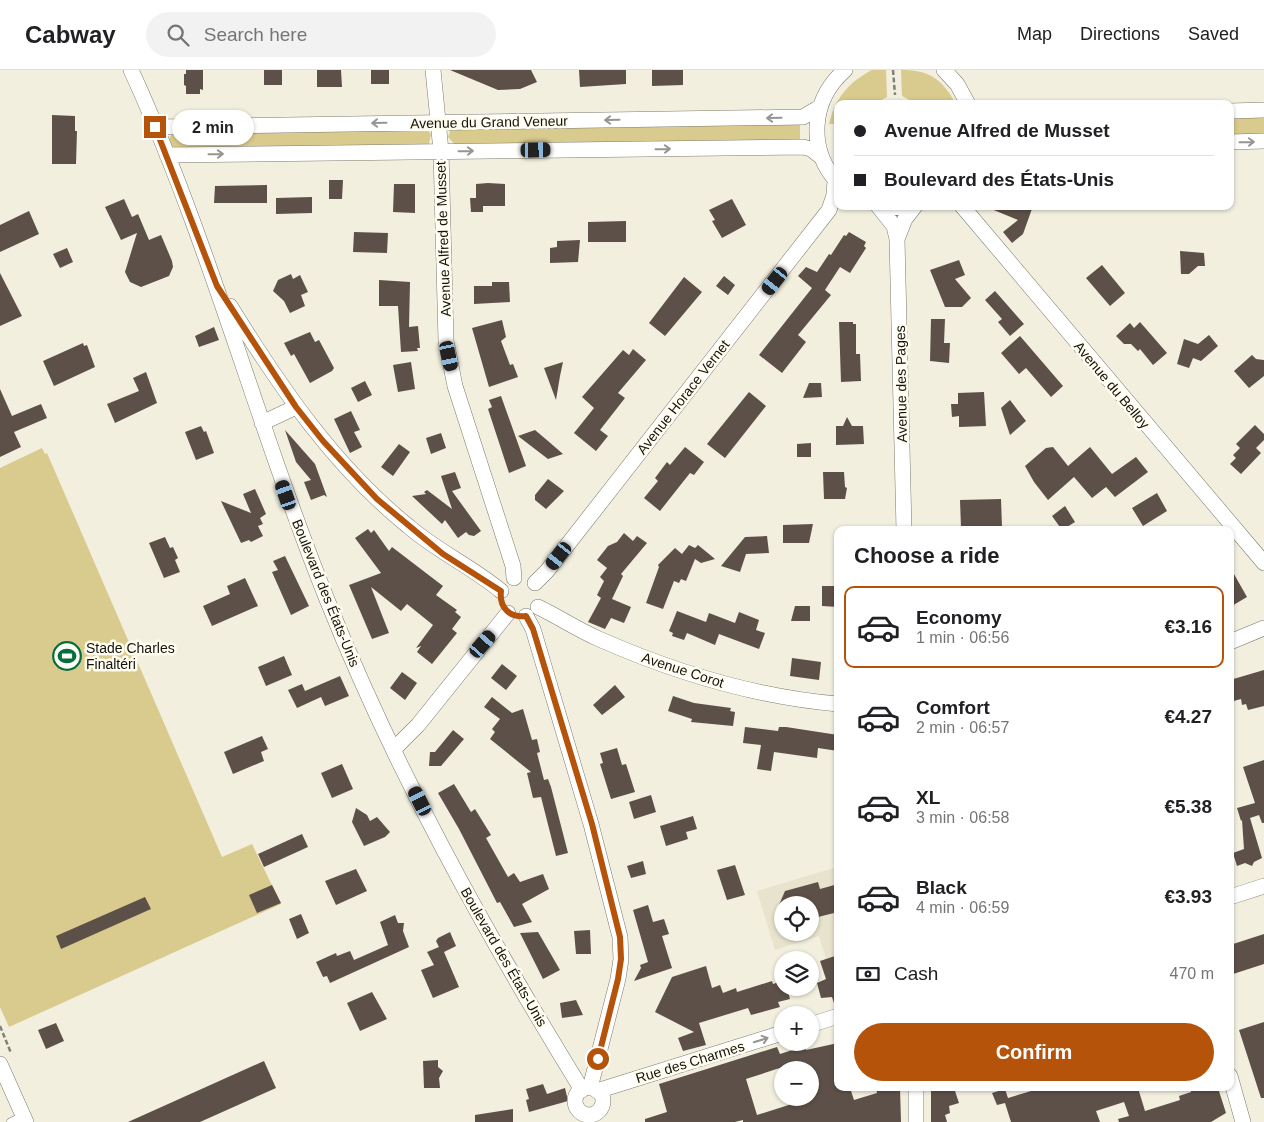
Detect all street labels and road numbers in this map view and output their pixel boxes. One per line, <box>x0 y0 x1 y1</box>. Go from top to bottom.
street label: Avenue du Grand Veneur <box>410 113 568 131</box>
street label: Avenue Alfred de Musset <box>432 161 454 317</box>
street label: Avenue des Pages <box>892 325 910 443</box>
street label: Avenue Horace Vernet <box>633 337 733 457</box>
street label: Avenue du Belloy <box>1071 338 1153 432</box>
street label: Boulevard des États-Unis <box>289 517 363 669</box>
street label: Avenue Corot <box>640 649 726 691</box>
street label: Boulevard des États-Unis <box>458 885 550 1029</box>
street label: Rue des Charmes <box>634 1038 746 1086</box>

